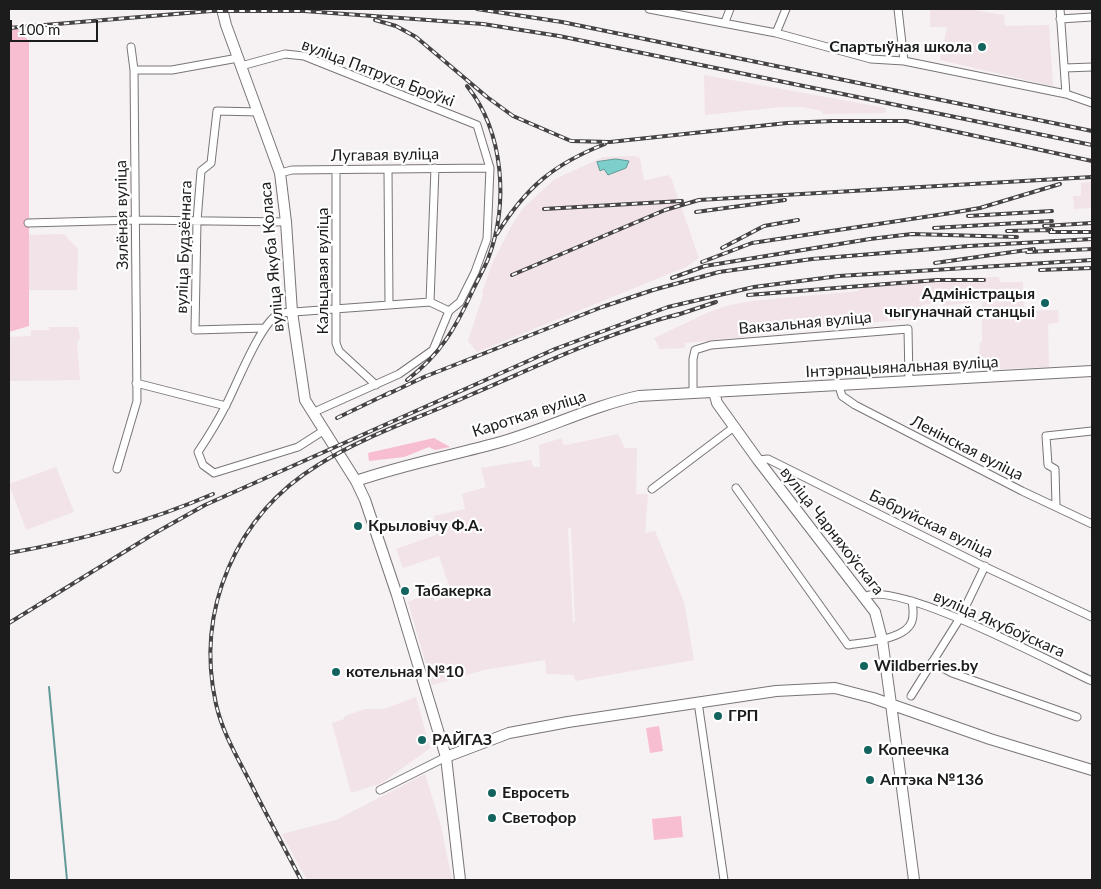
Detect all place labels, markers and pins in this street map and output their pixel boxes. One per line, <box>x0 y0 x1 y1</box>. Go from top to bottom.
place label: Спартыўная школа <box>829 37 972 57</box>
marker: Спартыўная школа <box>976 41 988 53</box>
place label: Адміністрацыя чыгуначнай станцыі <box>884 284 1035 322</box>
marker: Адміністрацыя чыгуначнай станцыі <box>1039 297 1051 309</box>
place label: Крыловічу Ф.А. <box>368 516 483 536</box>
marker: Крыловічу Ф.А. <box>352 520 364 532</box>
place label: Табакерка <box>415 581 491 601</box>
marker: Табакерка <box>399 585 411 597</box>
place label: Wildberries.by <box>874 656 978 676</box>
marker: Wildberries.by <box>858 660 870 672</box>
place label: котельная №10 <box>346 662 464 682</box>
marker: котельная №10 <box>330 666 342 678</box>
place label: ГРП <box>728 706 758 726</box>
marker: ГРП <box>712 710 724 722</box>
place label: РАЙГАЗ <box>432 730 492 750</box>
marker: РАЙГАЗ <box>416 734 428 746</box>
place label: Копеечка <box>878 740 949 760</box>
marker: Копеечка <box>862 744 874 756</box>
place label: Аптэка №136 <box>880 770 984 790</box>
marker: Аптэка №136 <box>864 774 876 786</box>
place label: Евросеть <box>502 783 569 803</box>
marker: Евросеть <box>486 787 498 799</box>
place label: Светофор <box>502 808 576 828</box>
marker: Светофор <box>486 812 498 824</box>

